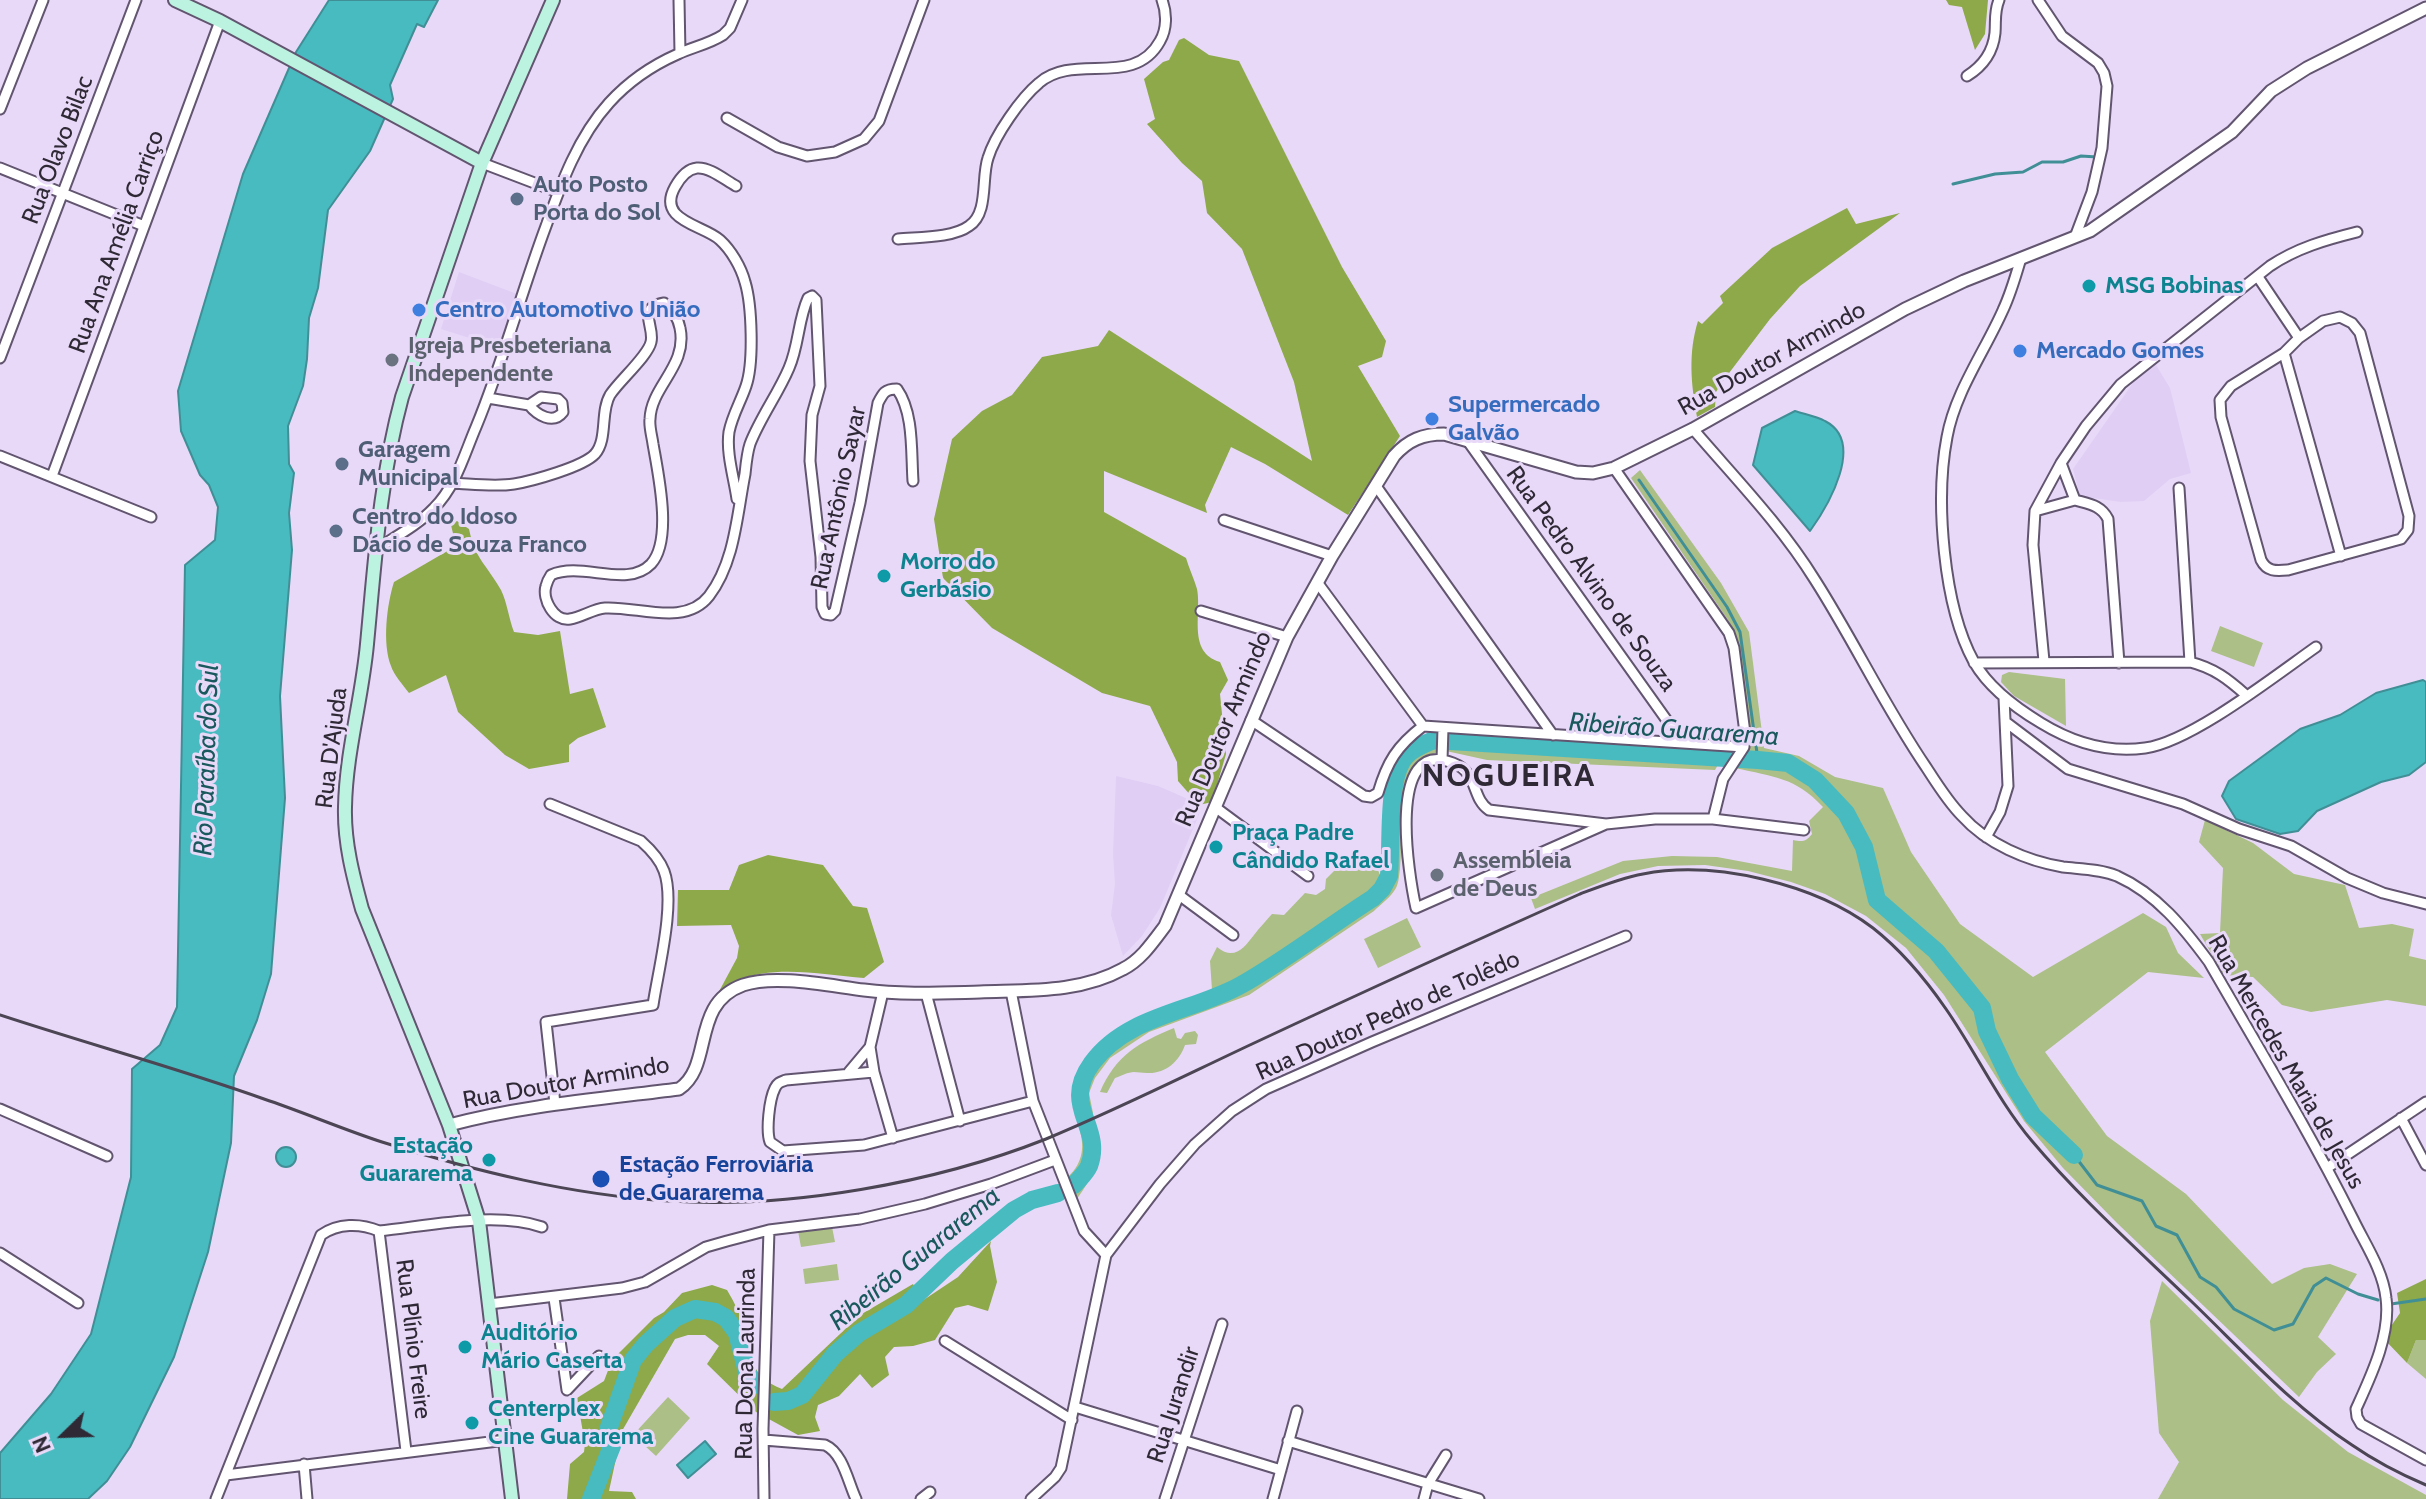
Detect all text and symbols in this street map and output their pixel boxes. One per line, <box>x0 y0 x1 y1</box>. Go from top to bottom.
street label: Rua Olavo Bilac <box>17 72 99 228</box>
street label: Rua Ana Amélia Carriço <box>63 127 171 357</box>
place label: Auto Posto Porta do Sol <box>533 171 661 227</box>
marker: Auto Posto Porta do Sol <box>508 190 526 208</box>
place label: MSG Bobinas <box>2105 272 2244 300</box>
marker: MSG Bobinas <box>2080 277 2098 295</box>
place label: Centro Automotivo União <box>435 296 700 324</box>
street label: Rua Doutor Armindo <box>1673 296 1871 422</box>
marker: Centro Automotivo União <box>410 301 428 319</box>
place label: Igreja Presbeteriana Independente <box>408 332 611 388</box>
place label: Mercado Gomes <box>2036 337 2204 365</box>
marker: Mercado Gomes <box>2011 342 2029 360</box>
marker: Igreja Presbeteriana Independente <box>383 351 401 369</box>
place label: Supermercado Galvão <box>1448 391 1600 447</box>
street label: Rua Antônio Sayar <box>806 404 872 592</box>
marker: Supermercado Galvão <box>1423 410 1441 428</box>
place label: Garagem Municipal <box>358 436 459 492</box>
marker: Garagem Municipal <box>333 455 351 473</box>
street label: Rua Pedro Alvino de Souza <box>1500 461 1682 697</box>
place label: Centro do Idoso Dácio de Souza Franco <box>352 503 587 559</box>
marker: Centro do Idoso Dácio de Souza Franco <box>327 522 345 540</box>
place label: Morro do Gerbásio <box>900 548 995 604</box>
marker: Morro do Gerbásio <box>875 567 893 585</box>
street label: Rua Doutor Armindo <box>1170 627 1278 831</box>
water label: Rio Paraíba do Sul <box>188 664 226 856</box>
street label: Rua D'Ajuda <box>310 686 354 810</box>
water label: Ribeirão Guararema <box>1568 707 1780 753</box>
district label: NOGUEIRA <box>1422 758 1596 796</box>
place label: Praça Padre Cândido Rafael <box>1232 819 1389 875</box>
marker: Praça Padre Cândido Rafael <box>1207 838 1225 856</box>
place label: Assembleia de Deus <box>1453 847 1571 903</box>
marker: Assembleia de Deus <box>1428 866 1446 884</box>
street label: Rua Mercedes Maria de Jesus <box>2201 930 2371 1194</box>
street label: Rua Doutor Pedro de Tolêdo <box>1252 945 1524 1087</box>
street label: Rua Doutor Armindo <box>460 1051 672 1115</box>
place label: Estação Guararema <box>359 1132 473 1188</box>
marker: Estação Guararema <box>480 1151 498 1169</box>
place label: Estação Ferroviária de Guararema <box>619 1151 813 1207</box>
marker: Estação Ferroviária de Guararema <box>590 1168 612 1190</box>
water label: Ribeirão Guararema <box>823 1181 1007 1337</box>
street label: Rua Plínio Freire <box>389 1257 437 1421</box>
street label: Rua Dona Laurinda <box>730 1268 762 1460</box>
place label: Auditório Mário Caserta <box>481 1319 623 1375</box>
marker: Auditório Mário Caserta <box>456 1338 474 1356</box>
street label: Rua Jurandir <box>1142 1343 1206 1467</box>
north arrow <box>24 1395 104 1475</box>
place label: Centerplex Cine Guararema <box>488 1395 653 1451</box>
marker: Centerplex Cine Guararema <box>463 1414 481 1432</box>
text: N <box>26 1432 57 1457</box>

